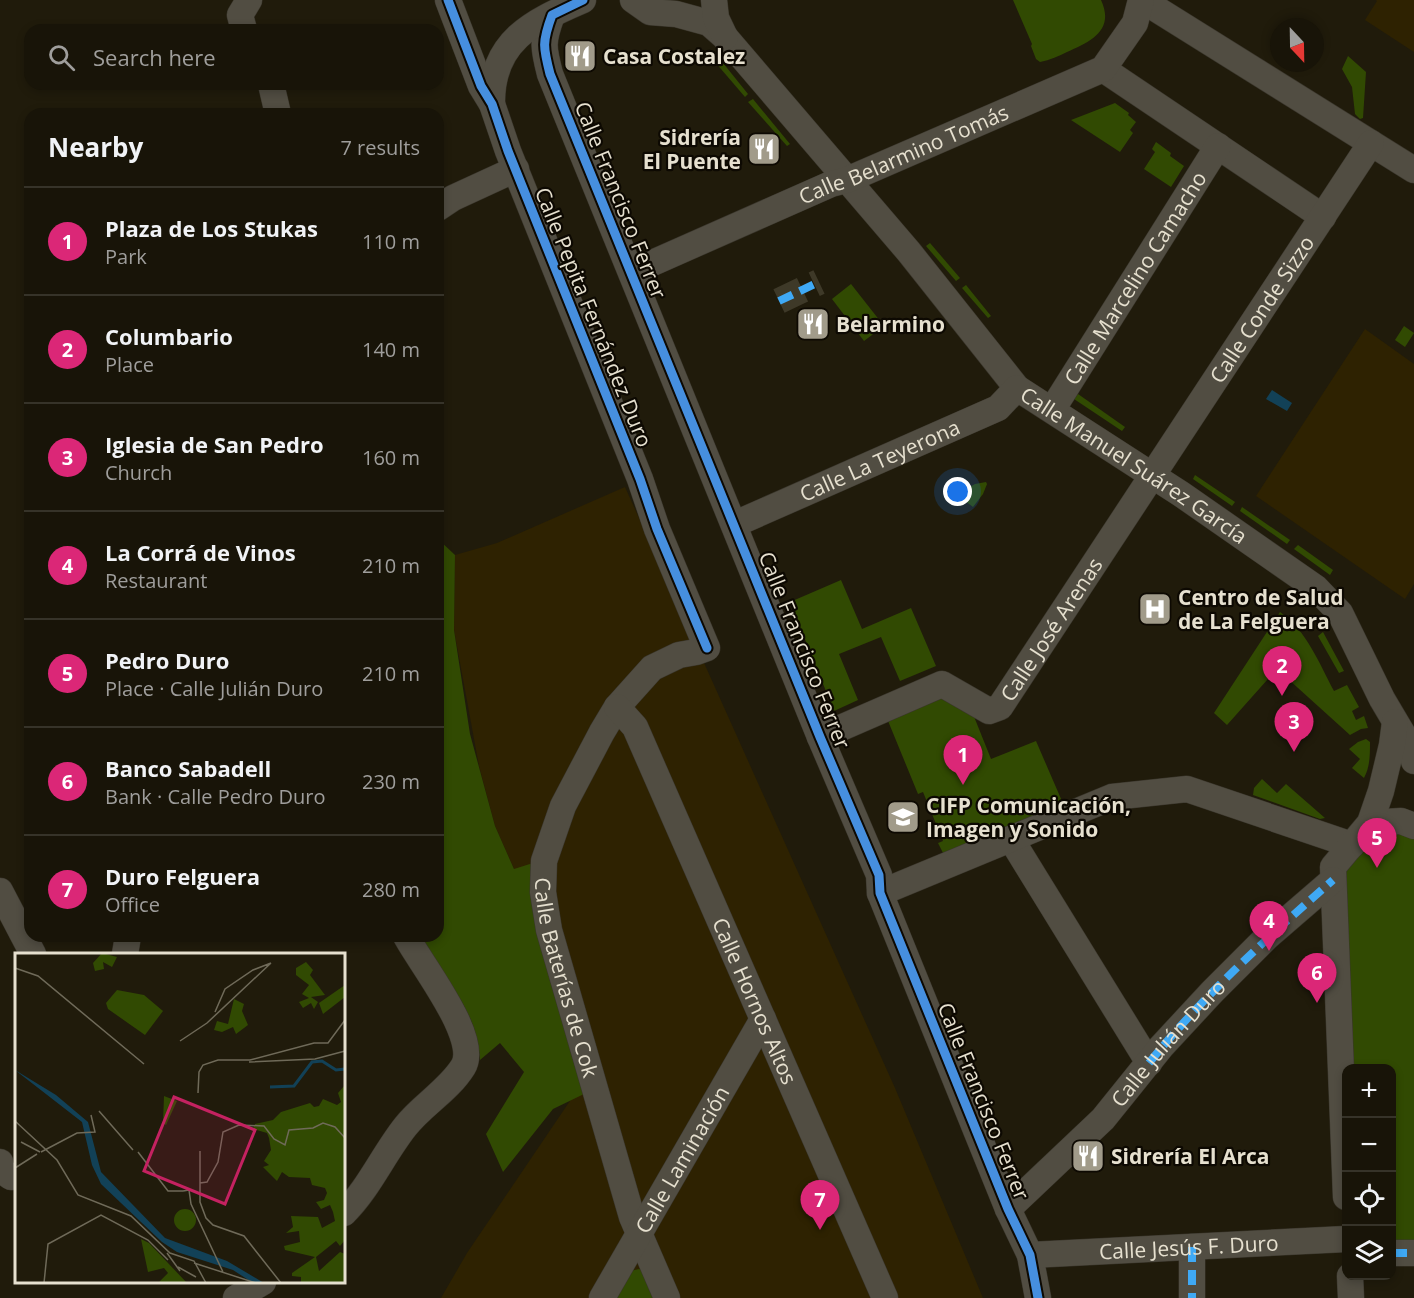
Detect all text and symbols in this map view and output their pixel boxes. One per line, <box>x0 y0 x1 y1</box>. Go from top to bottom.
north arrow <box>1270 18 1324 72</box>
search box <box>24 24 444 90</box>
restaurant icon: Casa Costalez <box>562 38 598 74</box>
icon: search <box>45 41 78 74</box>
text: Search here <box>93 42 216 72</box>
place label: Casa Costalez <box>603 42 745 70</box>
street label: Calle Francisco Ferrer <box>569 97 674 303</box>
street label: Calle Belarmino Tomás <box>794 98 1013 211</box>
place label: Sidrería El Puente <box>643 123 741 175</box>
text: Nearby <box>48 129 143 165</box>
restaurant icon: Sidrería El Puente <box>746 131 782 167</box>
text: 7 results <box>340 134 420 161</box>
street label: Calle Marcelino Camacho <box>1057 166 1213 390</box>
street label: Calle Pepita Fernández Duro <box>529 183 659 451</box>
text: Plaza de Los Stukas <box>105 213 318 243</box>
text: 1 <box>62 228 73 255</box>
text: 110 m <box>362 228 420 255</box>
street label: Calle Conde Sizzo <box>1203 230 1320 388</box>
text: Park <box>105 243 147 270</box>
restaurant icon: Belarmino <box>795 306 831 342</box>
place label: Belarmino <box>836 310 945 338</box>
text: Columbario <box>105 321 233 351</box>
text: 2 <box>62 336 73 363</box>
text: 140 m <box>362 336 420 363</box>
text: Place <box>105 351 154 378</box>
street label: Calle Manuel Suárez García <box>1015 380 1253 550</box>
street label: Calle La Teyerona <box>795 413 964 508</box>
text: Iglesia de San Pedro <box>105 429 324 459</box>
text: 3 <box>62 444 73 471</box>
text: 160 m <box>362 444 420 471</box>
text: Church <box>105 459 172 486</box>
your location <box>943 477 972 506</box>
text: La Corrá de Vinos <box>105 537 296 567</box>
street label: Calle Francisco Ferrer <box>753 547 858 753</box>
text: 4 <box>62 552 73 579</box>
text: 210 m <box>362 552 420 579</box>
street label: Calle José Arenas <box>994 552 1109 707</box>
text: Restaurant <box>105 567 207 594</box>
place label: Centro de Salud de La Felguera <box>1178 583 1344 635</box>
hospital icon: Centro de Salud de La Felguera <box>1137 591 1173 627</box>
text: Pedro Duro <box>105 645 229 675</box>
pin: 2 <box>1262 646 1302 696</box>
text: 5 <box>62 660 73 687</box>
text: 210 m <box>362 660 420 687</box>
text: Place · Calle Julián Duro <box>105 675 323 702</box>
pin: 3 <box>1274 702 1314 752</box>
pin: 1 <box>944 736 982 785</box>
text: Banco Sabadell <box>105 753 271 783</box>
text: 6 <box>62 768 73 795</box>
text: 230 m <box>362 768 420 795</box>
text: Bank · Calle Pedro Duro <box>105 783 326 810</box>
place label: CIFP Comunicación, Imagen y Sonido <box>926 791 1131 843</box>
school or university icon: CIFP Comunicación, Imagen y Sonido <box>885 799 921 835</box>
pin: 5 <box>1358 818 1396 868</box>
text: Duro Felguera <box>105 861 260 891</box>
text: 7 <box>62 876 73 903</box>
text: 280 m <box>362 876 420 903</box>
street label: Calle Baterías de Cok <box>529 877 605 1080</box>
text: Office <box>105 891 160 918</box>
pin: 4 <box>1250 902 1288 951</box>
street label: Calle Hornos Altos <box>706 913 804 1089</box>
inset map <box>15 953 345 1283</box>
pin: 6 <box>1298 954 1336 1003</box>
street label: Calle Julián Duro <box>1104 973 1231 1113</box>
street label: Calle Francisco Ferrer <box>932 998 1037 1204</box>
map controls <box>1342 1064 1396 1280</box>
button: + <box>1342 1064 1396 1118</box>
street label: Calle Laminación <box>628 1081 735 1238</box>
button: − <box>1342 1118 1396 1172</box>
restaurant icon: Sidrería El Arca <box>1070 1138 1106 1174</box>
place label: Sidrería El Arca <box>1111 1142 1269 1170</box>
button: locate <box>1342 1172 1396 1226</box>
pin: 7 <box>800 1180 840 1230</box>
button: layers <box>1342 1226 1396 1280</box>
street label: Calle Jesús F. Duro <box>1098 1228 1279 1265</box>

